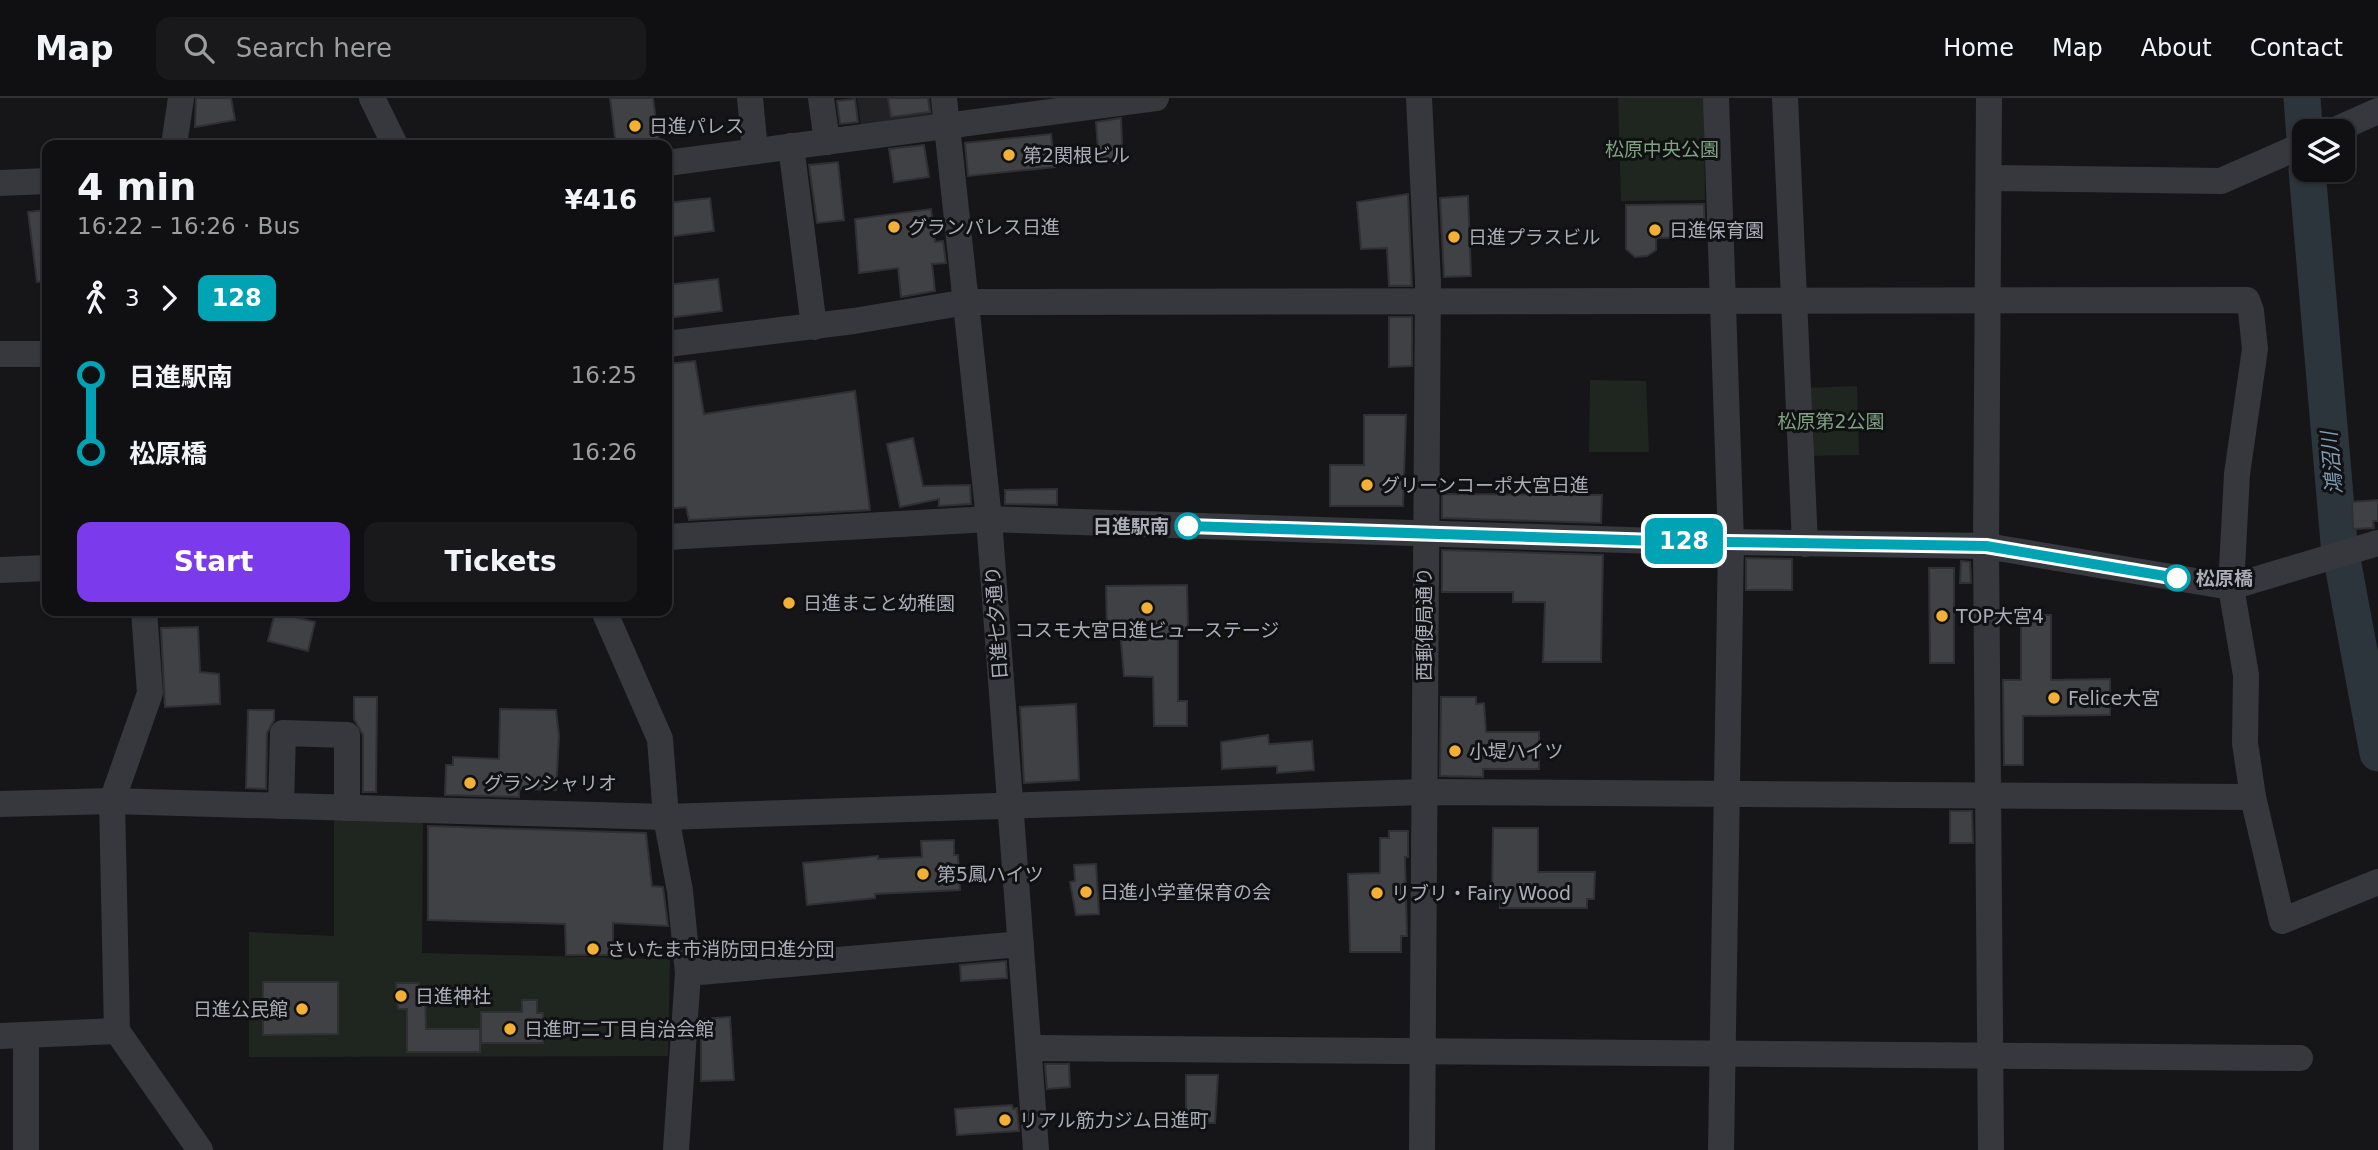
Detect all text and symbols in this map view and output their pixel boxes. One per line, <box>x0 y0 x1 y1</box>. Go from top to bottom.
search box <box>156 17 646 80</box>
text: Map <box>35 29 114 68</box>
icon: search <box>180 29 218 67</box>
text: Search here <box>236 33 392 63</box>
text: Home <box>1943 34 2014 62</box>
text: Map <box>2052 34 2103 62</box>
text: About <box>2141 34 2212 62</box>
text: Contact <box>2250 34 2343 62</box>
place label: 日進パレス <box>649 115 744 137</box>
marker: 日進パレス <box>627 118 643 134</box>
map controls <box>2292 119 2355 182</box>
button: layers <box>2292 119 2355 182</box>
park label: 松原中央公園 <box>1605 138 1719 160</box>
place label: 第2関根ビル <box>1023 144 1130 166</box>
marker: 第2関根ビル <box>1001 147 1017 163</box>
text: 4 min <box>77 165 196 209</box>
text: ¥416 <box>565 185 637 215</box>
text: 16:22 – 16:26 · Bus <box>77 213 300 239</box>
place label: グランパレス日進 <box>908 216 1060 238</box>
marker: グランパレス日進 <box>886 219 902 235</box>
place label: 日進保育園 <box>1669 219 1764 241</box>
marker: 日進保育園 <box>1647 222 1663 238</box>
place label: 日進プラスビル <box>1468 226 1601 248</box>
marker: 日進プラスビル <box>1446 229 1462 245</box>
icon: walk <box>77 279 115 317</box>
icon: forward <box>150 279 188 317</box>
text: 128 <box>212 284 262 312</box>
text: 3 <box>125 285 140 311</box>
text: 日進駅南 <box>129 362 233 392</box>
text: 16:25 <box>571 362 637 388</box>
park label: 松原第2公園 <box>1777 410 1885 432</box>
water label: 鴻沼川 <box>2317 429 2347 495</box>
text: 松原橋 <box>129 439 207 469</box>
text: 16:26 <box>571 439 637 465</box>
place label: グリーンコーポ大宮日進 <box>1381 474 1589 496</box>
marker: グリーンコーポ大宮日進 <box>1359 477 1375 493</box>
marker: 日進駅南 <box>1175 513 1201 539</box>
place label: 日進駅南 <box>1093 515 1169 537</box>
line badge: 128 <box>1644 518 1724 564</box>
button: Start <box>77 522 350 602</box>
button: Tickets <box>364 522 637 602</box>
text: 128 <box>1659 527 1709 555</box>
street label: 日進七夕通り <box>981 565 1011 681</box>
marker: 松原橋 <box>2164 565 2190 591</box>
street label: 西郵便局通り <box>1413 567 1435 681</box>
place label: 松原橋 <box>2196 567 2253 589</box>
place label: 日進まこと幼稚園 <box>803 592 955 614</box>
marker: 日進まこと幼稚園 <box>781 595 797 611</box>
marker: コスモ大宮日進ビューステージ <box>1139 600 1155 616</box>
place label: TOP大宮4 <box>1955 605 2044 627</box>
marker: TOP大宮4 <box>1934 608 1950 624</box>
place label: コスモ大宮日進ビューステージ <box>1015 619 1279 641</box>
place label: Felice大宮 <box>2068 687 2160 709</box>
marker: Felice大宮 <box>2046 690 2062 706</box>
place label: 小堤ハイツ <box>1469 740 1564 762</box>
marker: 小堤ハイツ <box>1447 743 1463 759</box>
place label: グランシャリオ <box>484 772 617 794</box>
marker: グランシャリオ <box>462 775 478 791</box>
place label: 第5鳳ハイツ <box>937 863 1044 885</box>
marker: 第5鳳ハイツ <box>915 866 931 882</box>
place label: 日進小学童保育の会 <box>1100 881 1271 903</box>
place label: リブリ・Fairy Wood <box>1391 882 1571 904</box>
marker: 日進小学童保育の会 <box>1078 884 1094 900</box>
marker: リブリ・Fairy Wood <box>1369 885 1385 901</box>
place label: さいたま市消防団日進分団 <box>607 938 834 960</box>
marker: さいたま市消防団日進分団 <box>585 941 601 957</box>
place label: 日進神社 <box>415 985 491 1007</box>
marker: 日進神社 <box>393 988 409 1004</box>
place label: 日進公民館 <box>193 998 288 1020</box>
marker: 日進公民館 <box>294 1001 310 1017</box>
place label: 日進町二丁目自治会館 <box>524 1018 714 1040</box>
marker: 日進町二丁目自治会館 <box>502 1021 518 1037</box>
place label: リアル筋力ジム日進町 <box>1019 1109 1209 1131</box>
marker: リアル筋力ジム日進町 <box>997 1112 1013 1128</box>

